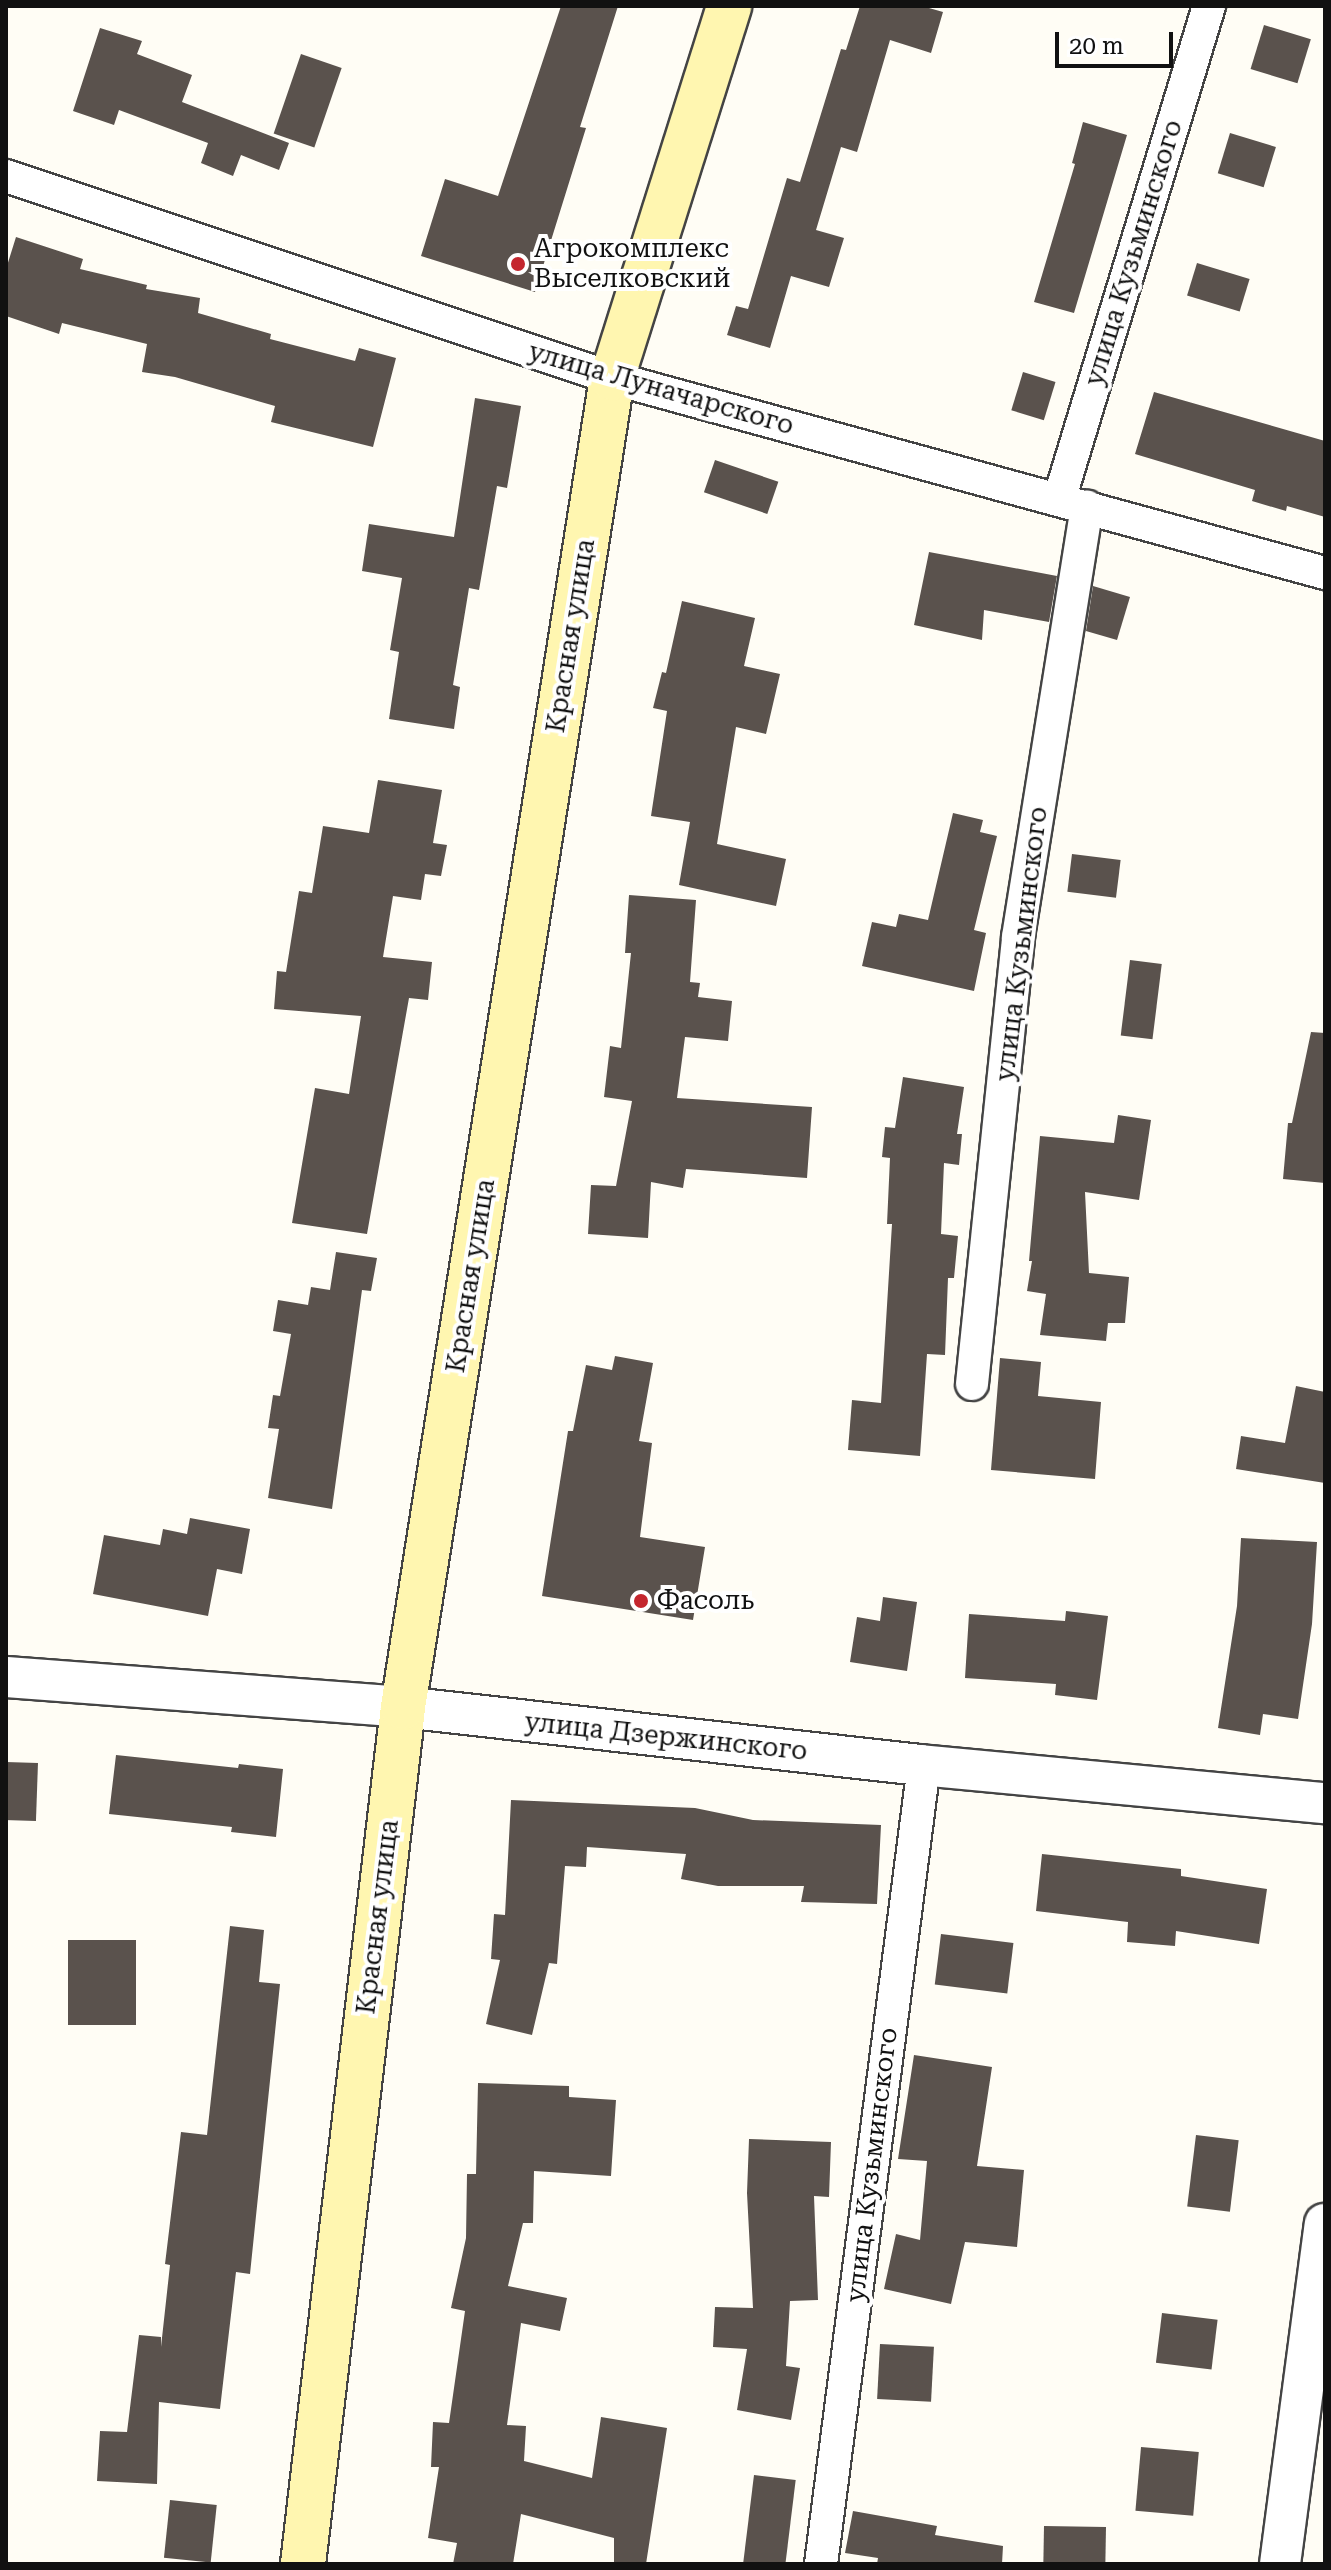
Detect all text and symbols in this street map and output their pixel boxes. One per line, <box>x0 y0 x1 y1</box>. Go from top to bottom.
scale bar <box>1059 16 1177 66</box>
text: 20 m <box>1069 32 1124 60</box>
street label: улица Кузьминского <box>1079 116 1189 390</box>
place label: Агрокомплекс Выселковский <box>534 233 730 294</box>
marker: Агрокомплекс Выселковский <box>509 255 527 273</box>
street label: улица Луначарского <box>525 336 797 442</box>
street label: Красная улица <box>540 537 602 735</box>
street label: улица Кузьминского <box>990 805 1054 1083</box>
street label: Красная улица <box>440 1177 502 1375</box>
place label: Фасоль <box>657 1585 754 1617</box>
marker: Фасоль <box>632 1592 650 1610</box>
street label: улица Дзержинского <box>523 1707 809 1767</box>
street label: Красная улица <box>351 1818 405 2016</box>
street label: улица Кузьминского <box>840 2026 904 2304</box>

